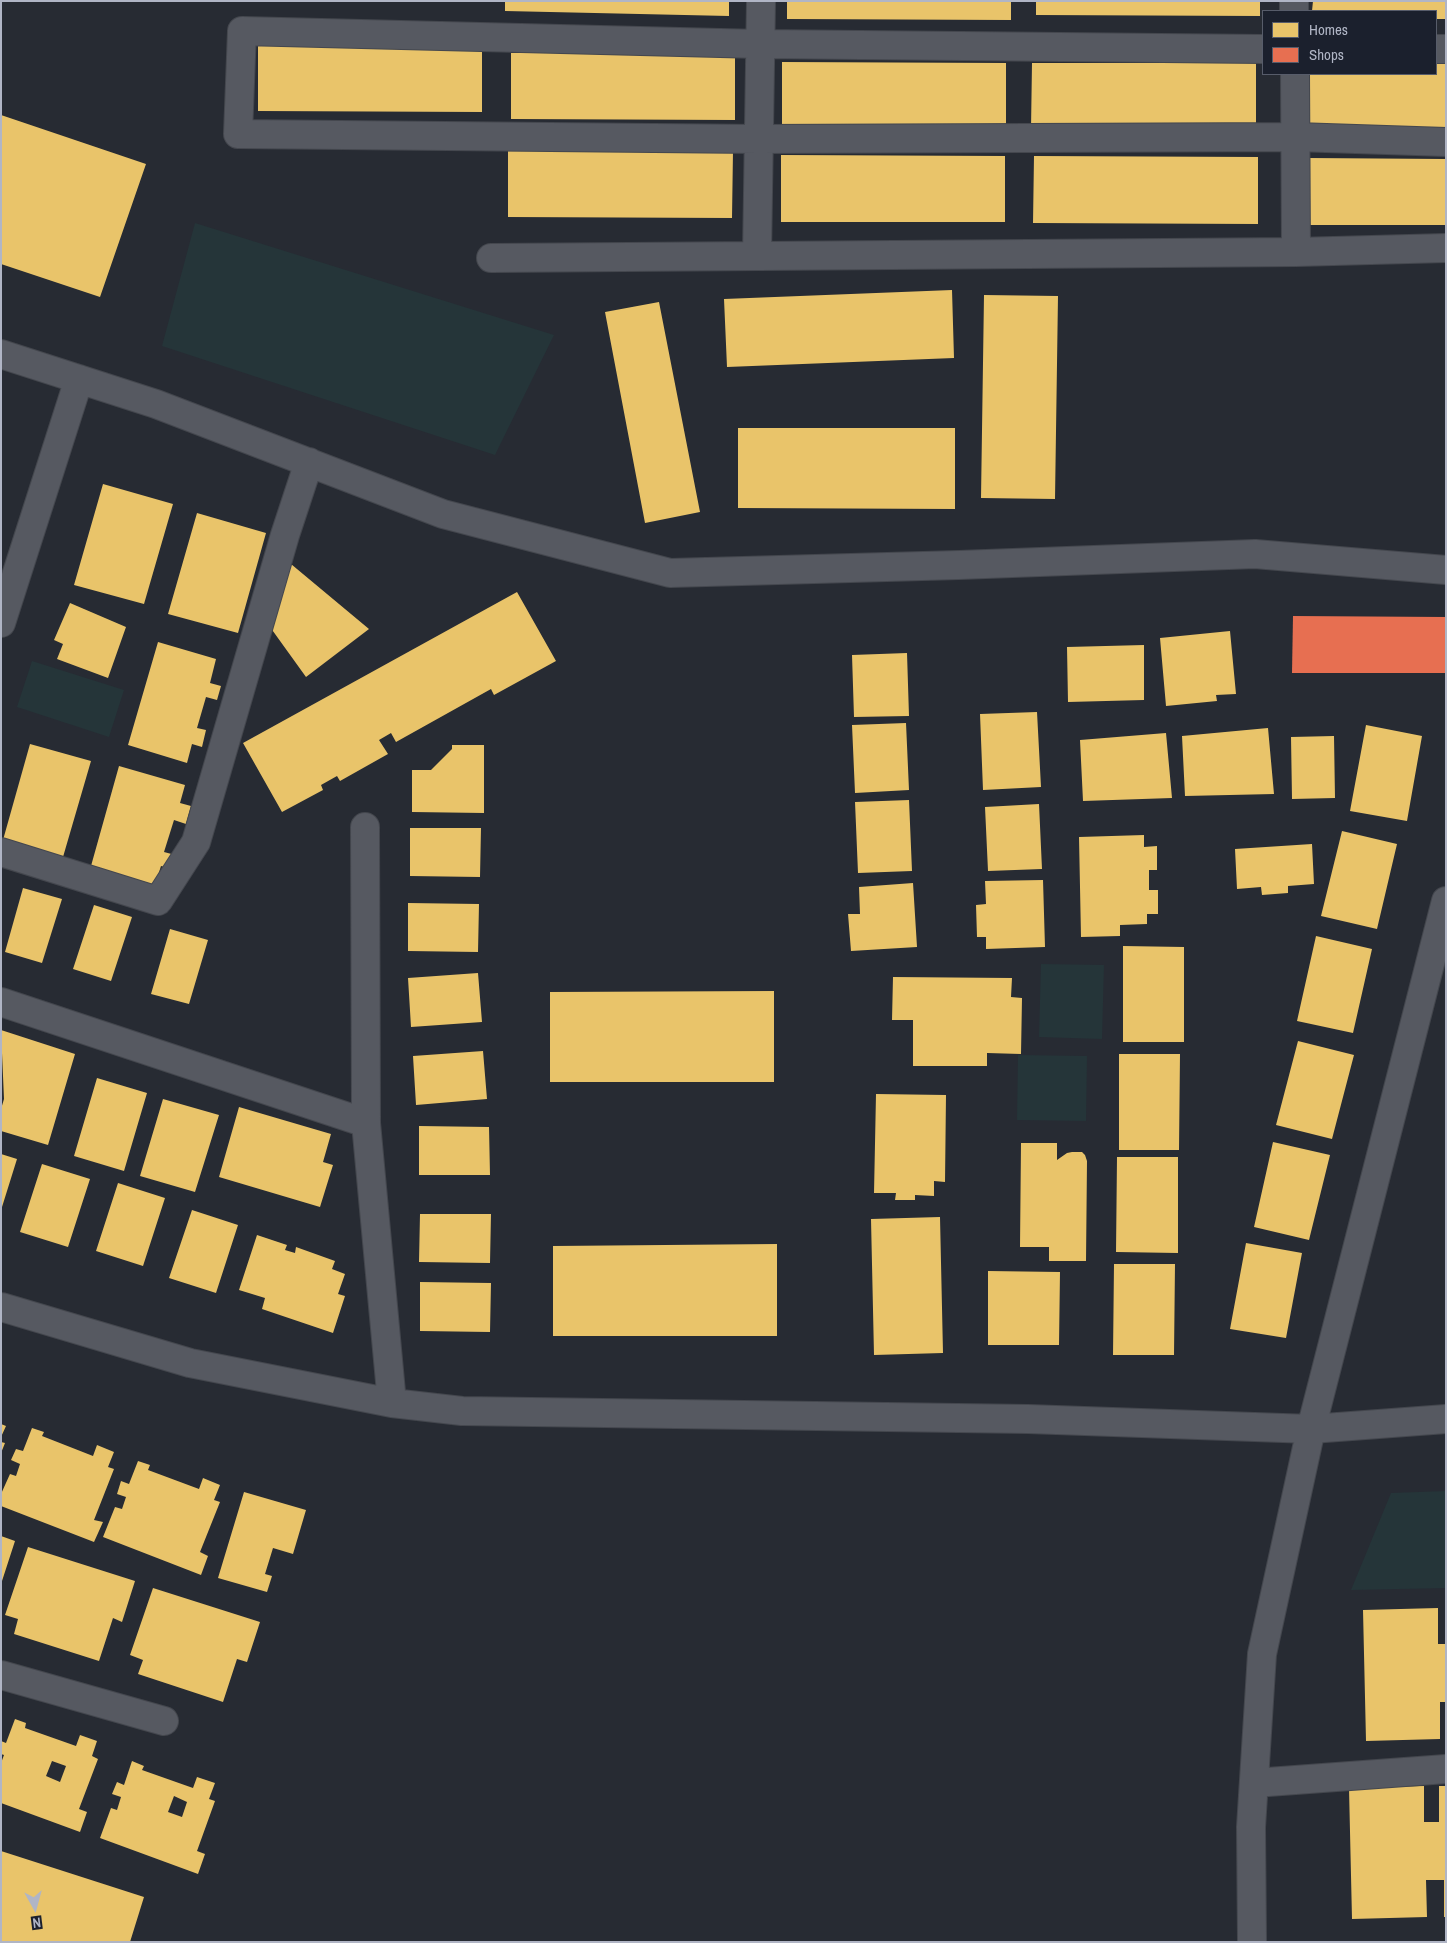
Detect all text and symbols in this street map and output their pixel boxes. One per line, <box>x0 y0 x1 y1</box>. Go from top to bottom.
legend <box>1262 10 1437 75</box>
text: Homes <box>1309 19 1348 40</box>
text: Shops <box>1309 44 1344 65</box>
north arrow <box>10 1883 60 1933</box>
text: N <box>32 1913 42 1932</box>

